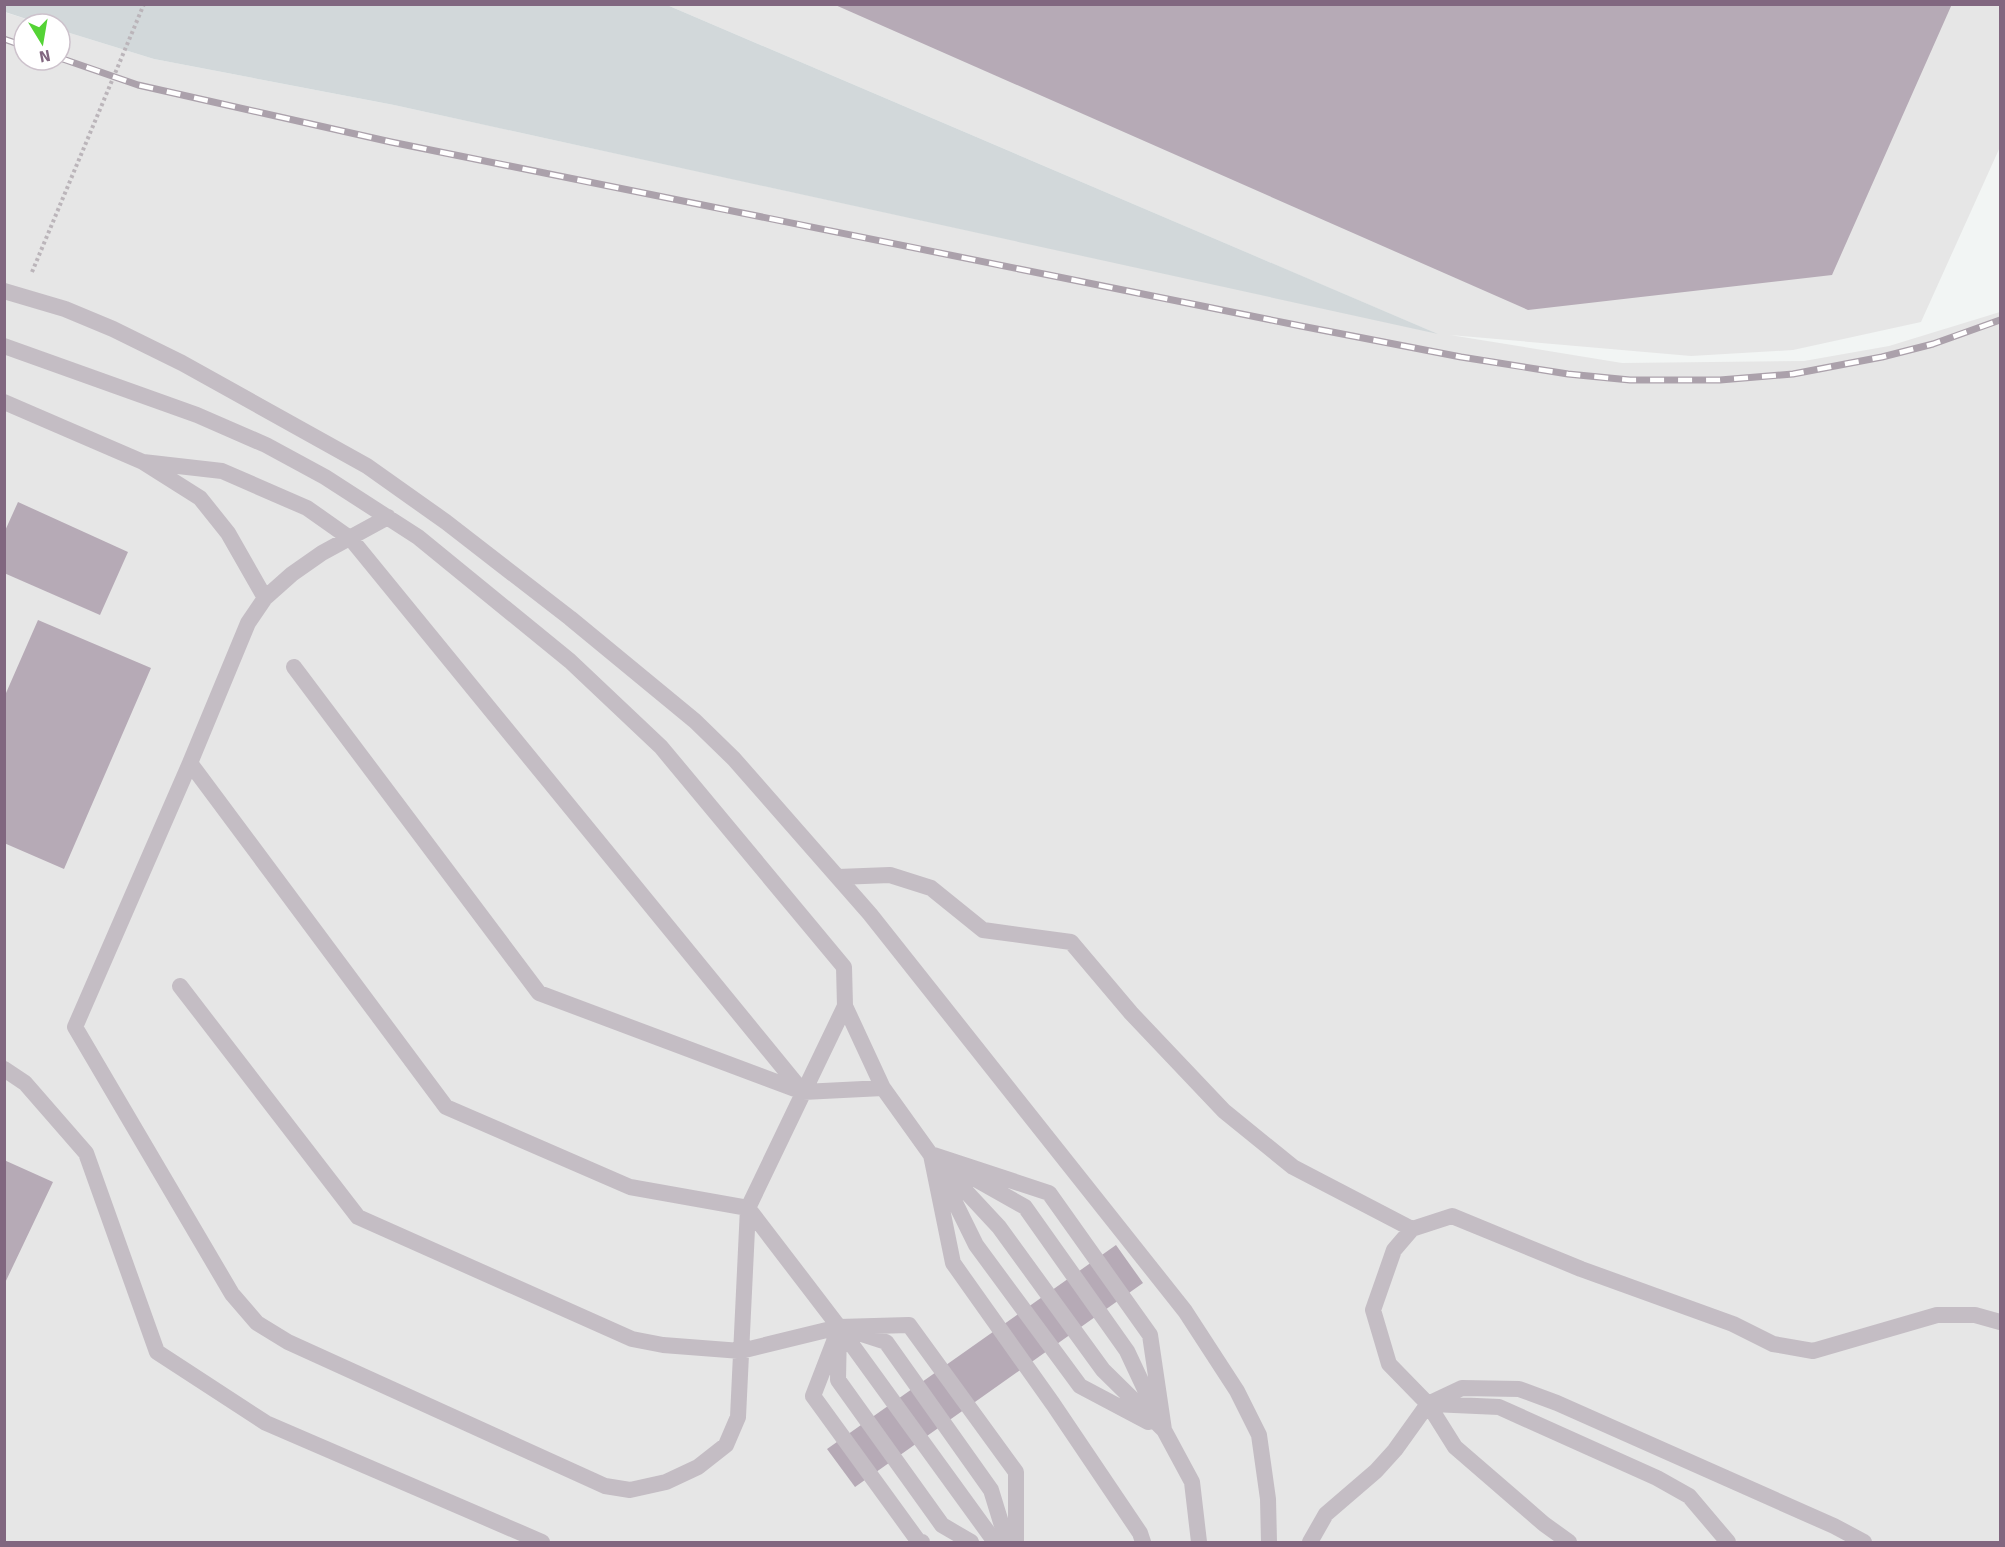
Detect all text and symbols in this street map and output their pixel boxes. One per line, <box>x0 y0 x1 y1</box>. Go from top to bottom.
north arrow <box>12 12 72 72</box>
text: N <box>37 45 52 67</box>

